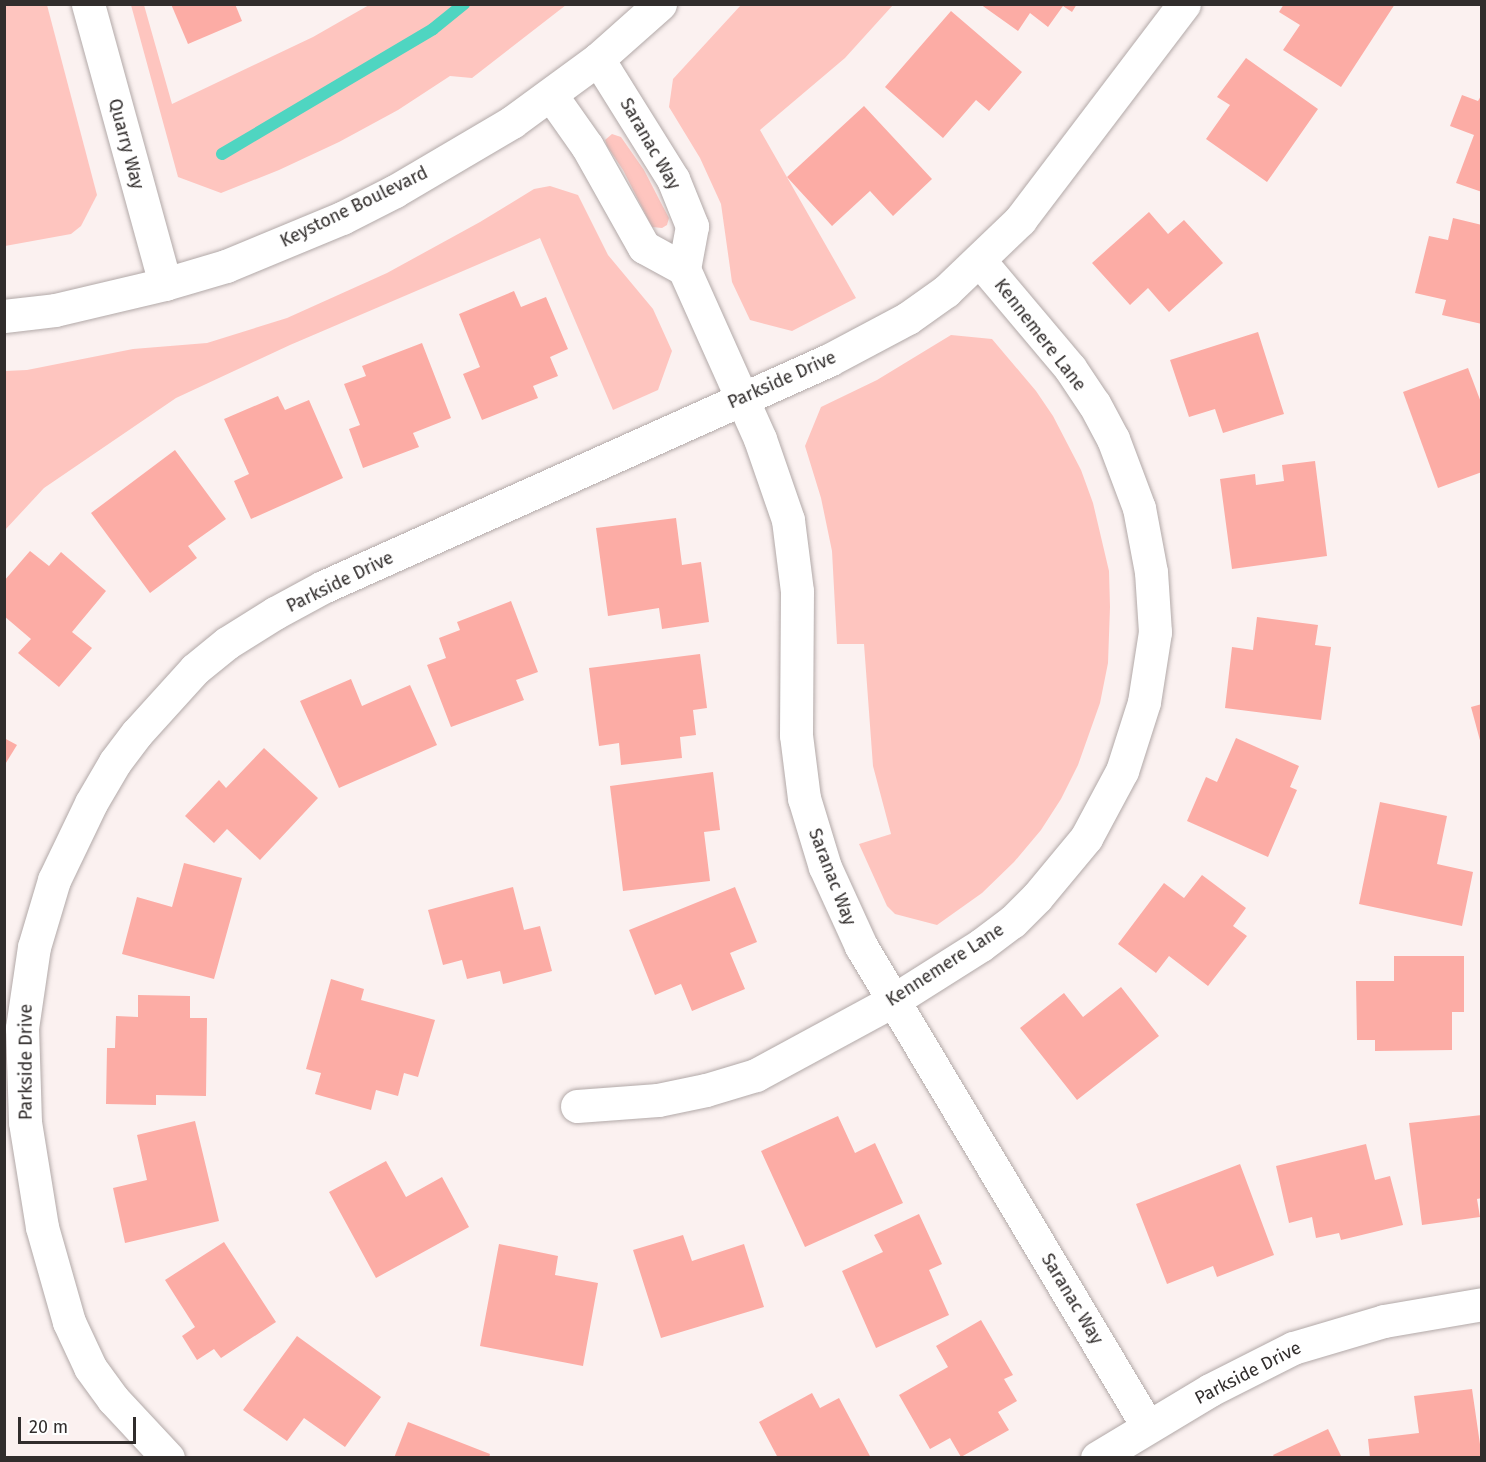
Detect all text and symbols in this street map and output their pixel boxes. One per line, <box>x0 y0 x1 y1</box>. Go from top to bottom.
street label: Saranac Way <box>615 94 685 194</box>
street label: Quarry Way <box>104 96 148 192</box>
street label: Keystone Boulevard <box>277 162 431 252</box>
street label: Kennemere Lane <box>990 275 1090 395</box>
street label: Parkside Drive <box>724 346 840 414</box>
street label: Parkside Drive <box>283 547 397 617</box>
street label: Saranac Way <box>804 825 860 929</box>
street label: Kennemere Lane <box>882 919 1008 1011</box>
street label: Parkside Drive <box>15 1004 37 1120</box>
street label: Saranac Way <box>1036 1250 1108 1348</box>
street label: Parkside Drive <box>1191 1337 1305 1409</box>
scale bar <box>21 1405 140 1443</box>
text: 20 m <box>29 1416 68 1438</box>

